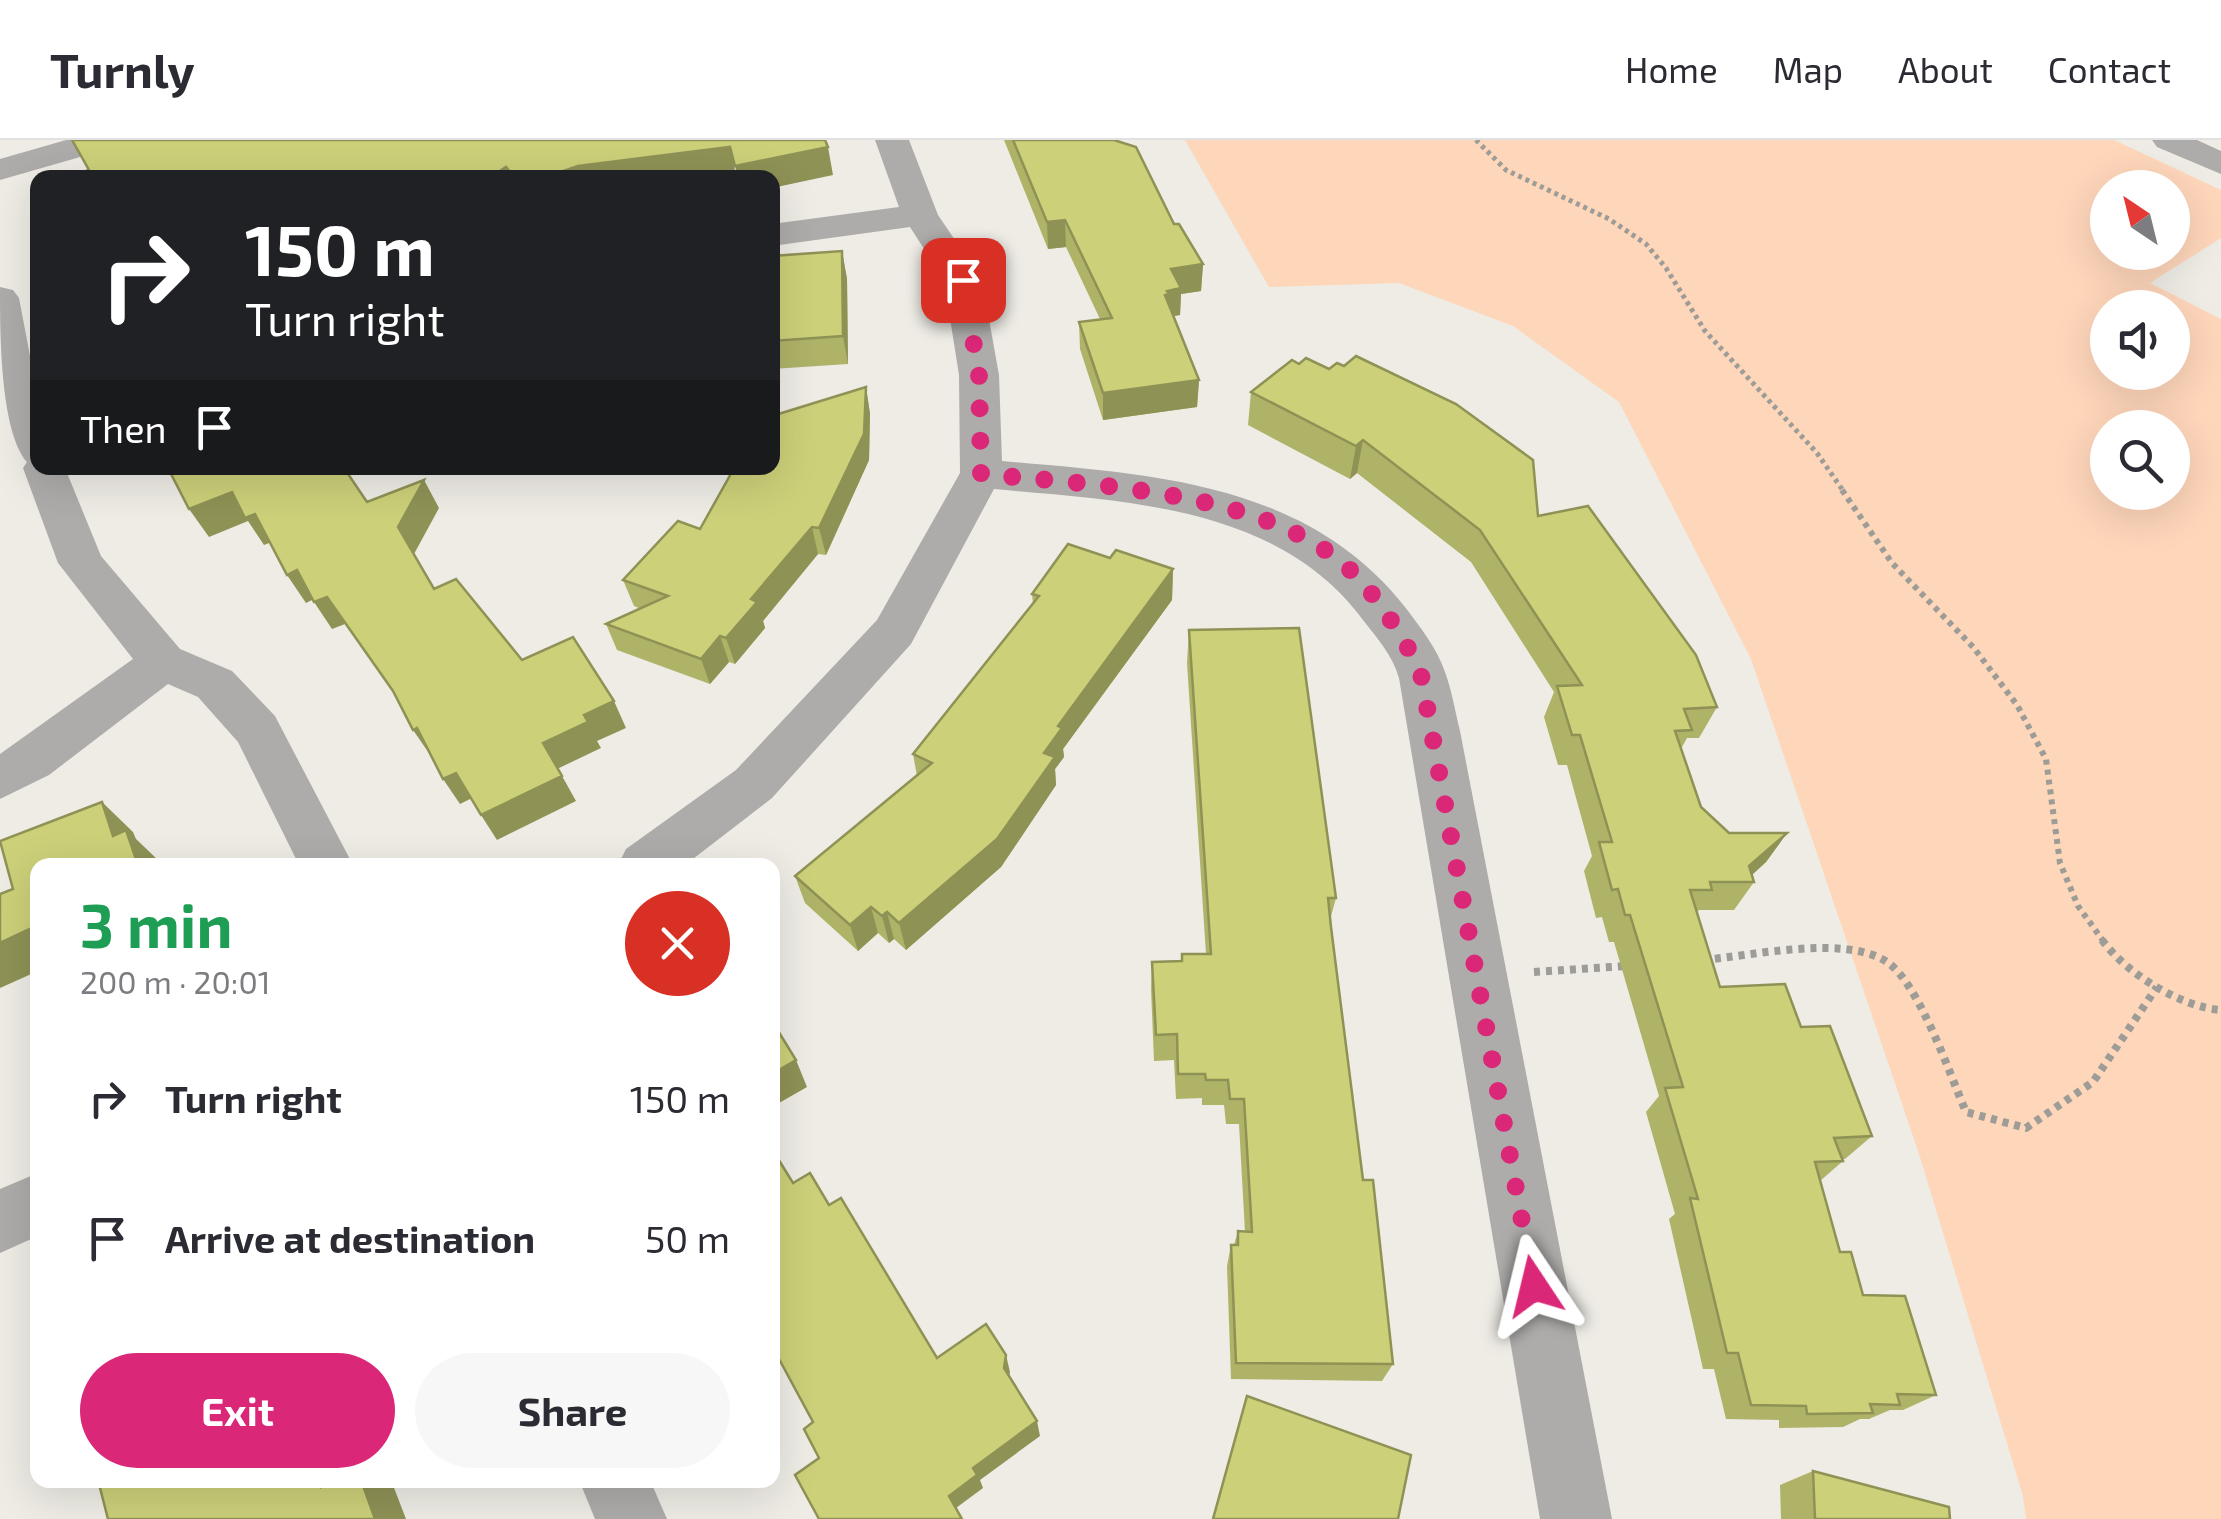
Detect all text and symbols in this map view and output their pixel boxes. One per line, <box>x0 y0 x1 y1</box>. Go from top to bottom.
text: Turnly <box>50 40 195 98</box>
text: Home <box>1625 48 1718 90</box>
text: Map <box>1773 48 1843 90</box>
text: About <box>1898 48 1993 90</box>
text: Contact <box>2048 48 2171 90</box>
north arrow <box>2090 170 2190 270</box>
map controls <box>2090 170 2190 510</box>
text: 150 m <box>245 206 435 290</box>
icon: right <box>80 210 210 340</box>
pin <box>921 238 1006 323</box>
icon: arrive <box>936 253 991 308</box>
button: sound <box>2090 290 2190 390</box>
text: Turn right <box>245 291 445 345</box>
icon: arrive <box>187 400 242 455</box>
text: Then <box>80 405 167 451</box>
button: search <box>2090 410 2190 510</box>
text: 3 min <box>80 888 232 960</box>
button: close <box>625 891 730 996</box>
text: 200 m · 20:01 <box>80 962 270 1000</box>
icon: right <box>80 1071 135 1126</box>
text: Turn right <box>165 1075 342 1121</box>
text: 150 m <box>630 1075 730 1121</box>
icon: arrive <box>80 1211 135 1266</box>
text: Arrive at destination <box>165 1215 535 1261</box>
text: 50 m <box>645 1215 730 1261</box>
position arrow <box>1482 1234 1586 1338</box>
button: Exit <box>80 1353 395 1468</box>
button: Share <box>415 1353 730 1468</box>

